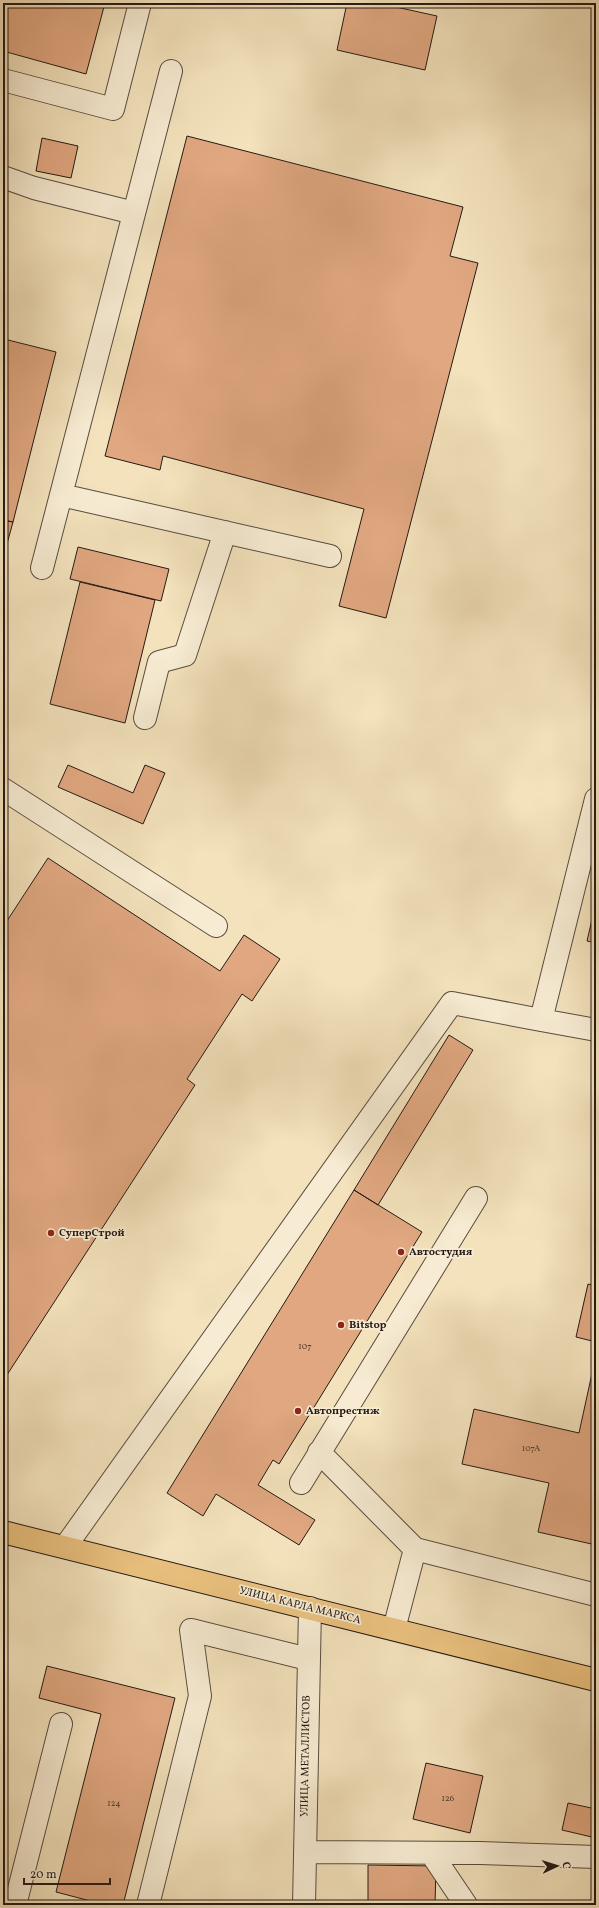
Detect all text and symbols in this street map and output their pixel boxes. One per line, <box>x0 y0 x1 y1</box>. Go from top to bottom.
place label: СуперСтрой <box>59 1226 125 1241</box>
marker: СуперСтрой <box>46 1228 56 1238</box>
place label: Автостудия <box>409 1245 472 1260</box>
marker: Автостудия <box>396 1247 406 1257</box>
place label: Bitstop <box>349 1318 387 1333</box>
marker: Bitstop <box>336 1320 346 1330</box>
house number: 107 <box>298 1340 312 1353</box>
place label: Автопрестиж <box>306 1404 380 1419</box>
marker: Автопрестиж <box>293 1406 303 1416</box>
house number: 107А <box>522 1442 541 1455</box>
street label: УЛИЦА КАРЛА МАРКСА <box>238 1584 363 1628</box>
street label: УЛИЦА МЕТАЛЛИСТОВ <box>297 1695 315 1817</box>
house number: 126 <box>442 1792 455 1805</box>
house number: 124 <box>107 1797 121 1810</box>
north arrow <box>537 1846 577 1886</box>
scale bar <box>24 1860 110 1886</box>
text: С <box>558 1861 573 1869</box>
text: 20 m <box>30 1867 57 1883</box>

